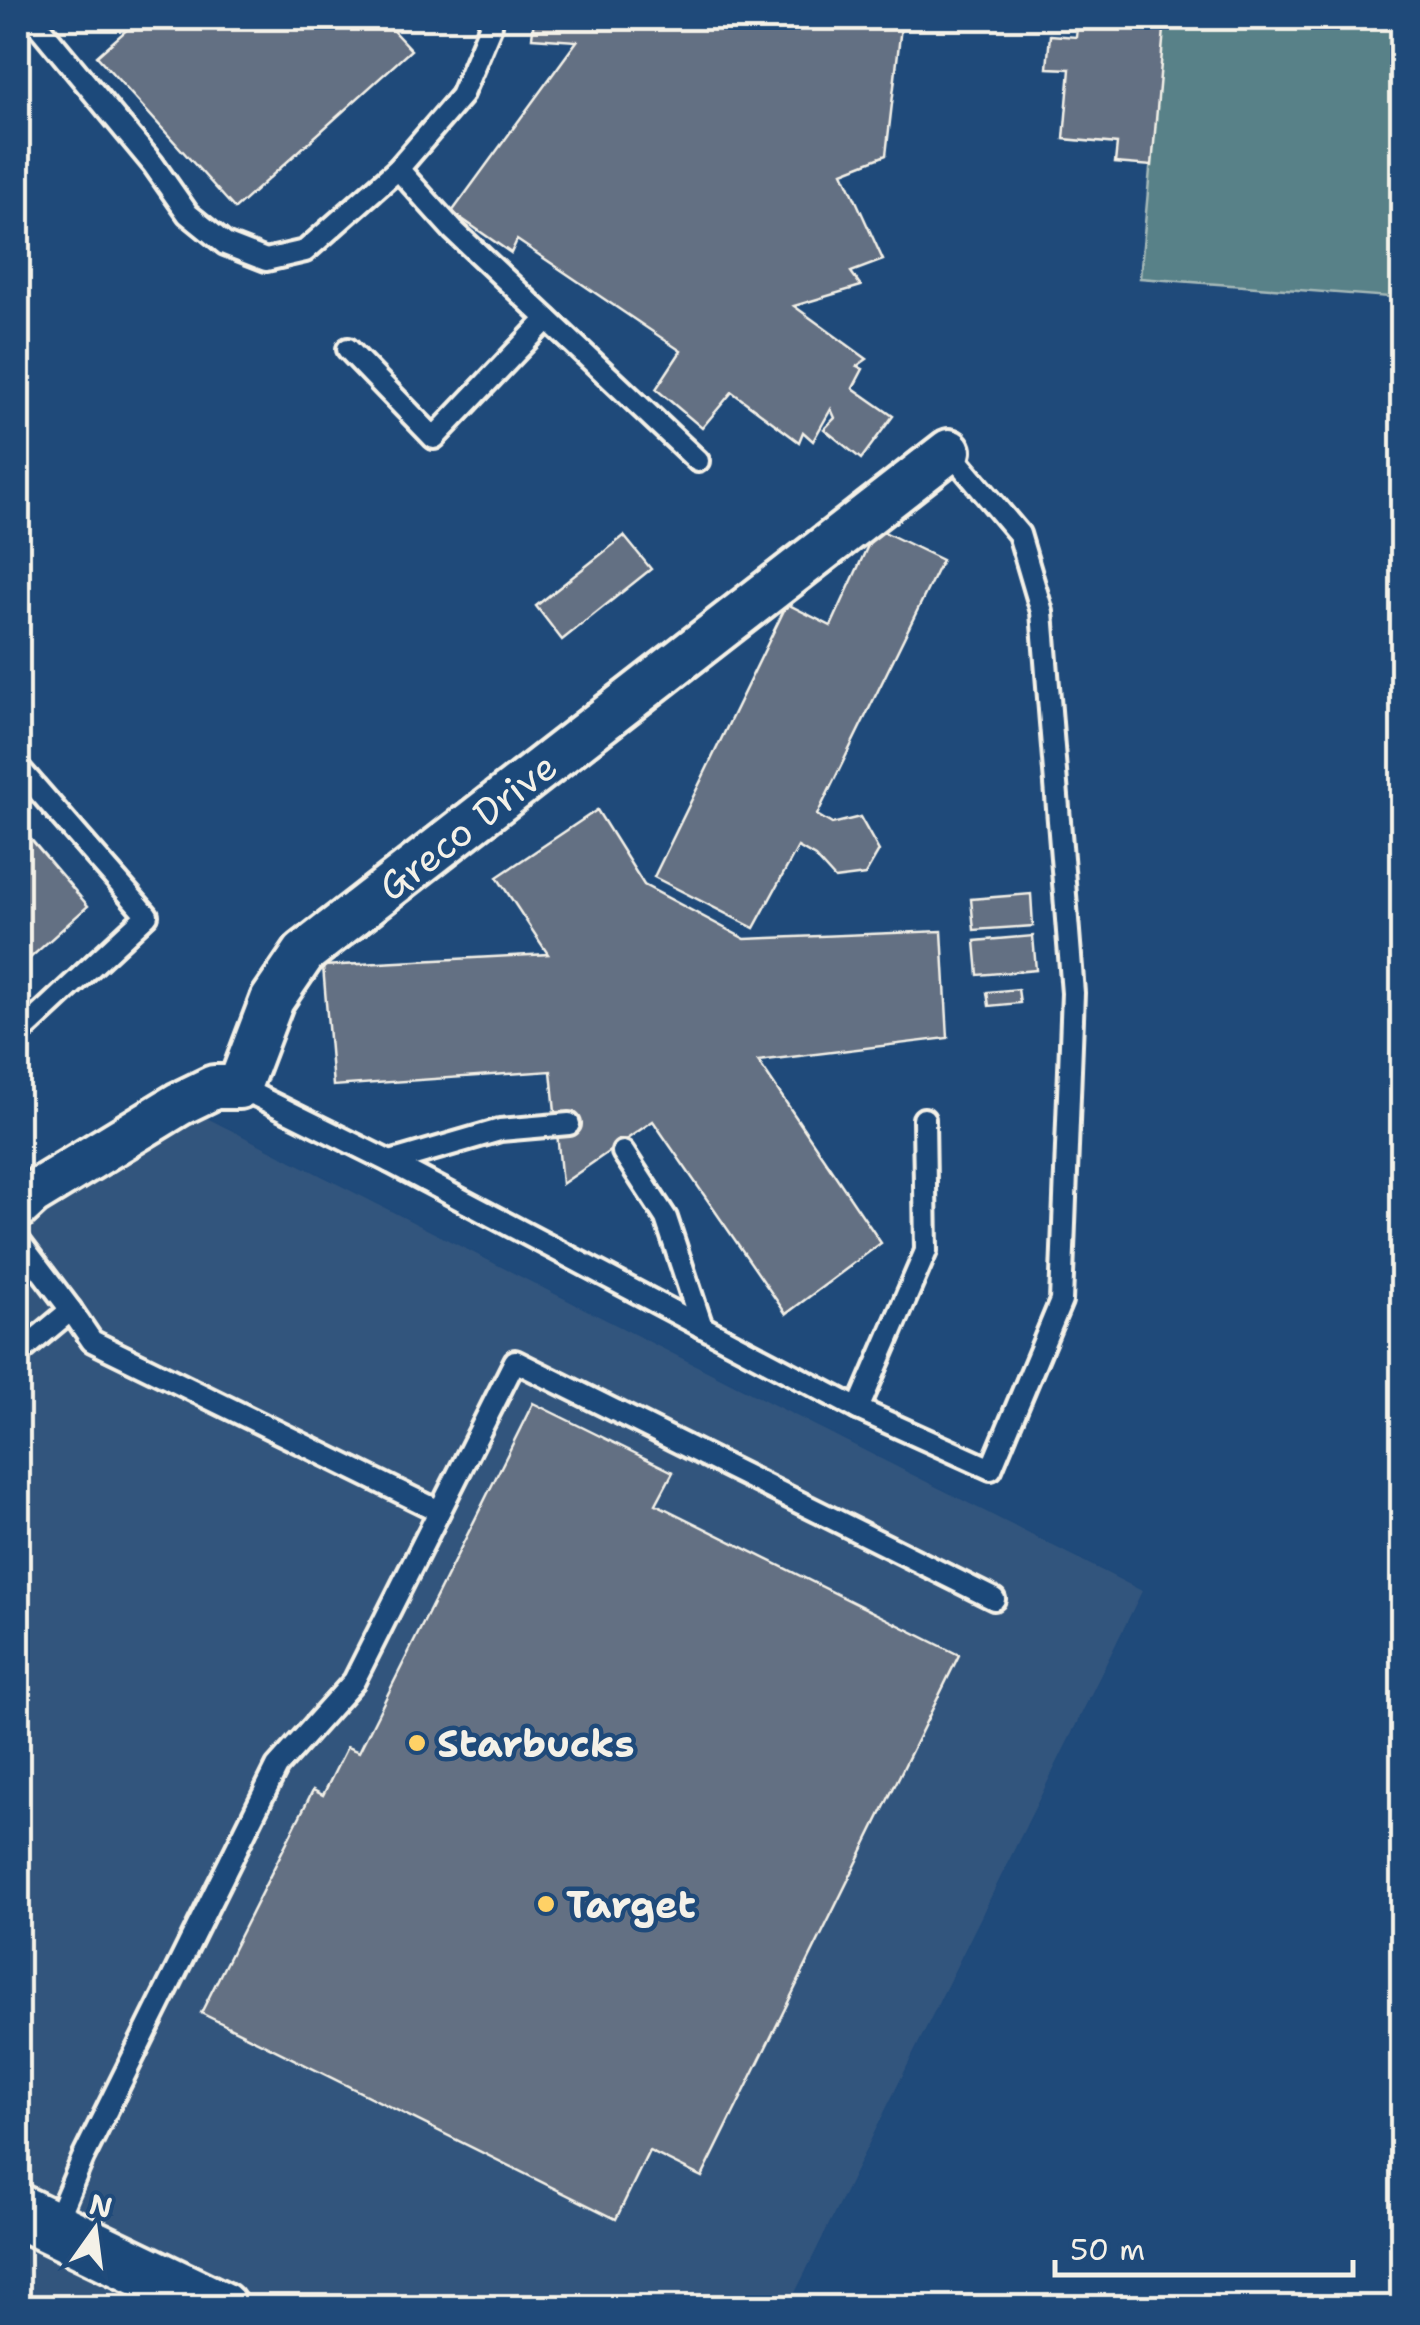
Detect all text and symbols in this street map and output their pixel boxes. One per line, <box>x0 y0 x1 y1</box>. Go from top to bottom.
street label: Greco Drive <box>367 740 567 912</box>
place label: Starbucks <box>437 1718 634 1769</box>
marker: Starbucks <box>406 1732 428 1754</box>
place label: Target <box>566 1879 696 1930</box>
marker: Target <box>535 1893 557 1915</box>
north arrow <box>45 2180 145 2280</box>
text: N <box>86 2185 116 2227</box>
scale bar <box>1055 2215 1352 2277</box>
text: 50 m <box>1070 2229 1145 2270</box>

